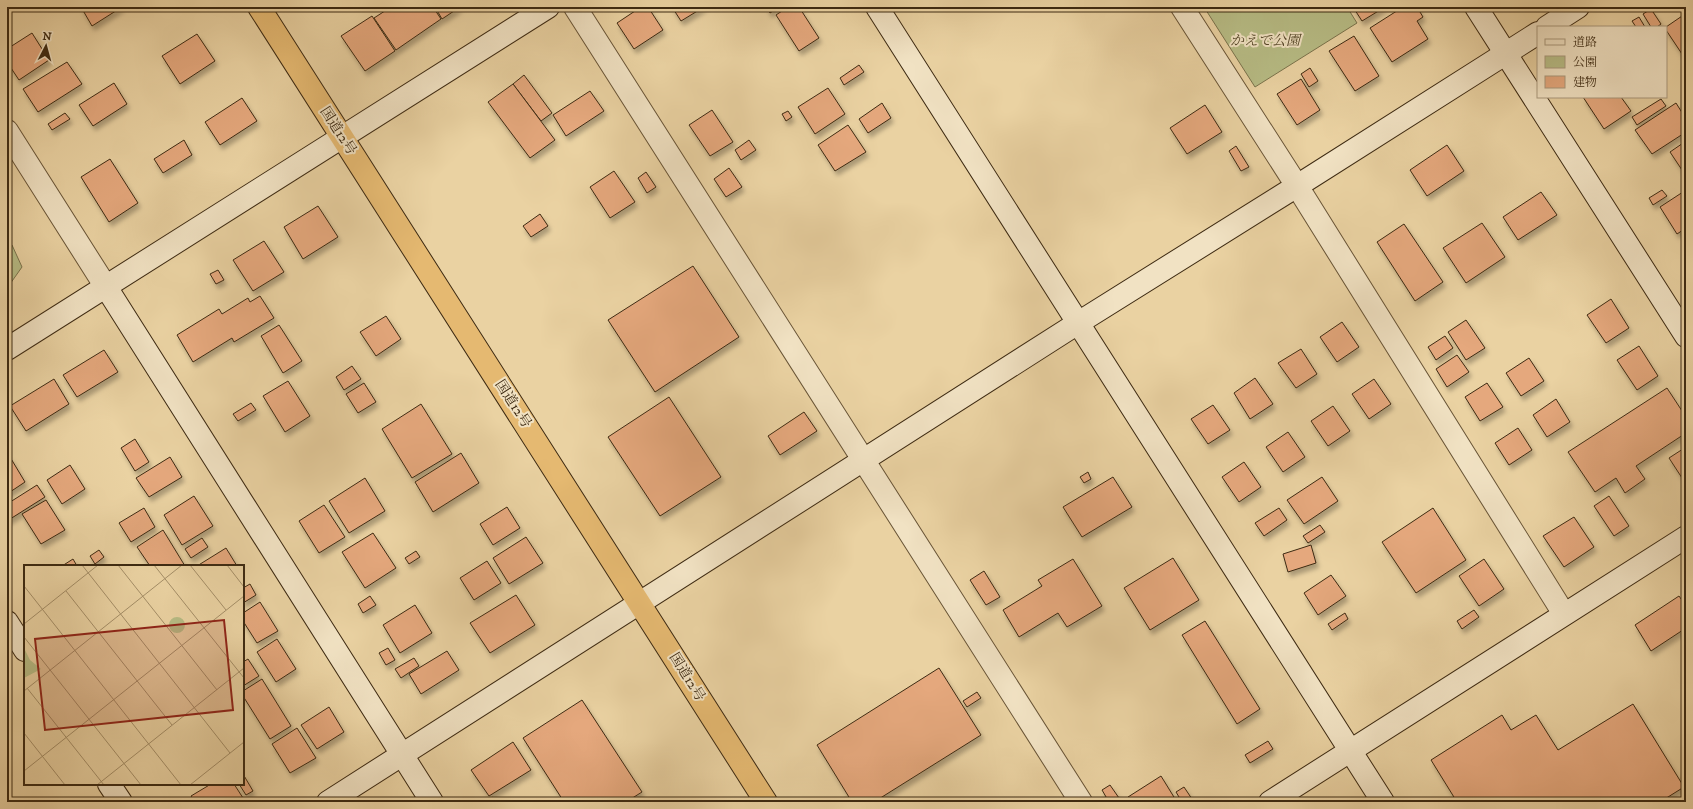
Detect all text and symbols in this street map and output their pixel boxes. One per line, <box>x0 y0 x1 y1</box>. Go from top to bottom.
north arrow <box>26 26 66 66</box>
legend <box>1537 26 1667 98</box>
text: N <box>42 30 52 44</box>
park label: かえで公園 <box>1230 32 1302 50</box>
text: 道路 <box>1573 35 1597 50</box>
text: 公園 <box>1573 55 1597 70</box>
text: 建物 <box>1573 75 1597 90</box>
street label: 国道12号 <box>316 103 360 159</box>
street label: 国道12号 <box>491 376 535 432</box>
inset map <box>24 565 244 785</box>
street label: 国道12号 <box>665 649 709 705</box>

